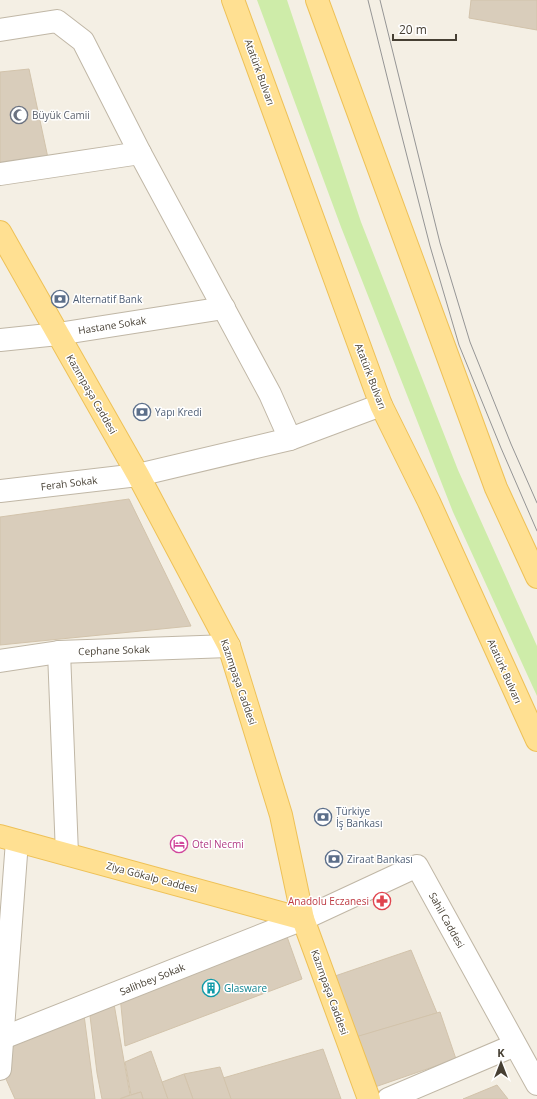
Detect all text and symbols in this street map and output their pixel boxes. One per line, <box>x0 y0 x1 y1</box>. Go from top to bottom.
scale bar <box>393 16 456 42</box>
text: 20 m <box>399 21 427 38</box>
street label: Atatürk Bulvarı <box>242 37 278 107</box>
mosque icon: Büyük Camii <box>9 105 29 125</box>
place label: Büyük Camii <box>32 108 90 122</box>
bank icon: Alternatif Bank <box>50 289 70 309</box>
place label: Alternatif Bank <box>73 292 143 306</box>
street label: Hastane Sokak <box>77 313 148 337</box>
street label: Atatürk Bulvarı <box>352 341 390 411</box>
street label: Kazımpaşa Caddesi <box>64 352 120 436</box>
bank icon: Yapı Kredi <box>132 402 152 422</box>
place label: Yapı Kredi <box>155 405 202 419</box>
street label: Ferah Sokak <box>40 473 99 493</box>
street label: Atatürk Bulvarı <box>484 636 526 706</box>
street label: Kazımpaşa Caddesi <box>218 637 260 727</box>
street label: Cephane Sokak <box>78 642 151 658</box>
place label: Türkiye İş Bankası <box>336 804 382 830</box>
bank icon: Türkiye İş Bankası <box>313 807 333 827</box>
hotel icon: Otel Necmi <box>169 834 189 854</box>
place label: Otel Necmi <box>192 837 244 851</box>
bank icon: Ziraat Bankası <box>324 849 344 869</box>
place label: Ziraat Bankası <box>347 852 413 866</box>
street label: Ziya Gökalp Caddesi <box>105 858 199 896</box>
street label: Sahil Caddesi <box>426 890 468 950</box>
pharmacy icon: Anadolu Eczanesi <box>372 891 392 911</box>
place label: Anadolu Eczanesi <box>288 894 369 908</box>
street label: Kazımpaşa Caddesi <box>308 947 352 1037</box>
street label: Salihbey Sokak <box>117 959 187 998</box>
building icon: Glasware <box>201 978 221 998</box>
place label: Glasware <box>224 981 268 995</box>
north arrow <box>481 1043 521 1083</box>
text: K <box>497 1045 505 1060</box>

